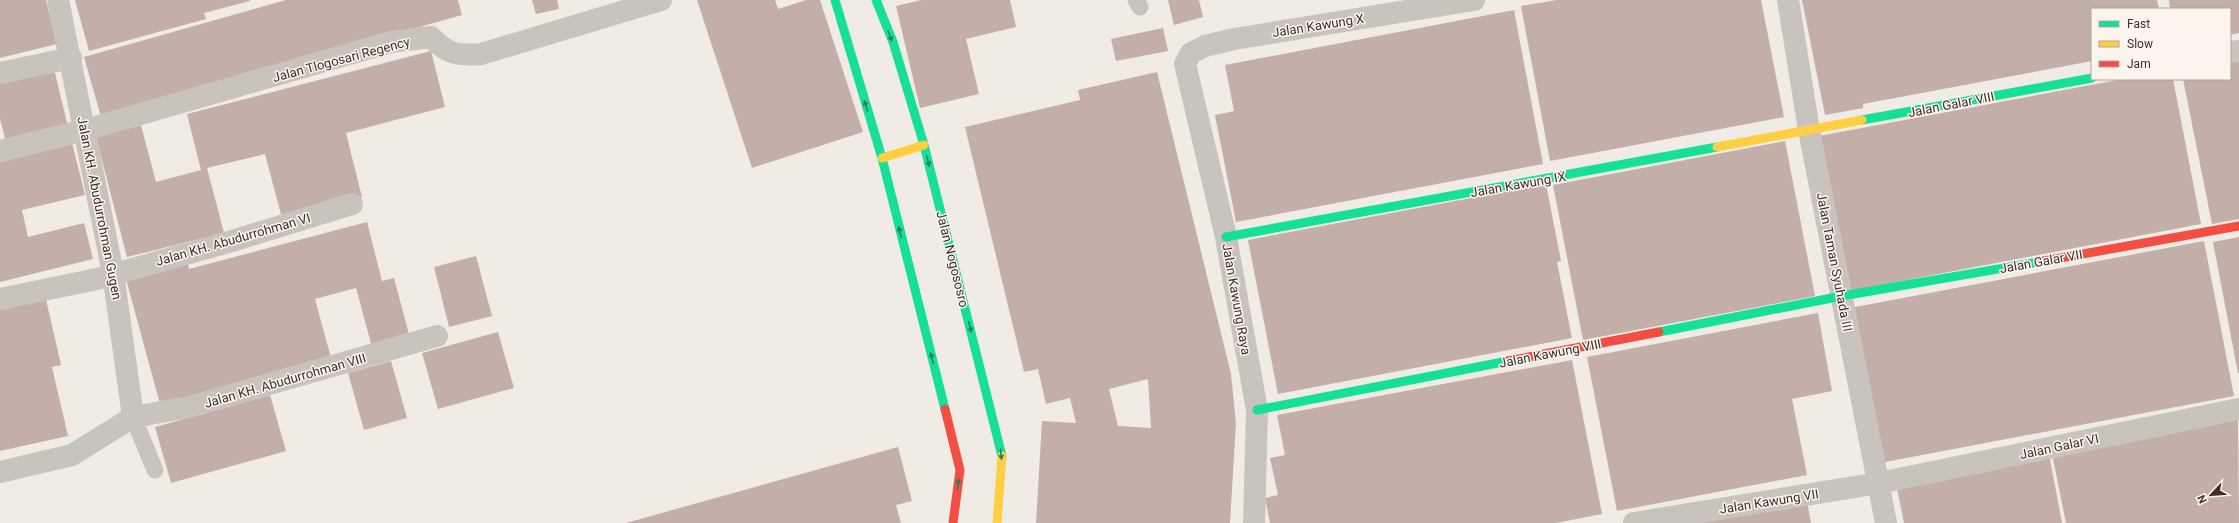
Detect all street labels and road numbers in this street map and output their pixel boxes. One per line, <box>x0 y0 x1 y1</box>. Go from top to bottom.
street label: Jalan Kawung X <box>1271 11 1365 40</box>
street label: Jalan Tlogosari Regency <box>271 34 411 85</box>
street label: Jalan Galar VIII <box>1907 89 1996 120</box>
street label: Jalan KH. Abudurrohman Gugen <box>74 115 125 301</box>
street label: Jalan Kawung IX <box>1469 169 1567 200</box>
street label: Jalan Taman Syuhada III <box>1814 191 1855 333</box>
street label: Jalan Nogososro <box>933 209 972 309</box>
street label: Jalan KH. Abudurrohman VI <box>154 210 312 269</box>
street label: Jalan Kawung Raya <box>1219 242 1254 356</box>
street label: Jalan Galar VII <box>1998 247 2084 276</box>
street label: Jalan Kawung VIII <box>1498 336 1602 371</box>
street label: Jalan KH. Abudurrohman VIII <box>203 350 368 411</box>
street label: Jalan Galar VI <box>2018 431 2100 462</box>
street label: Jalan Kawung VII <box>1718 486 1820 517</box>

